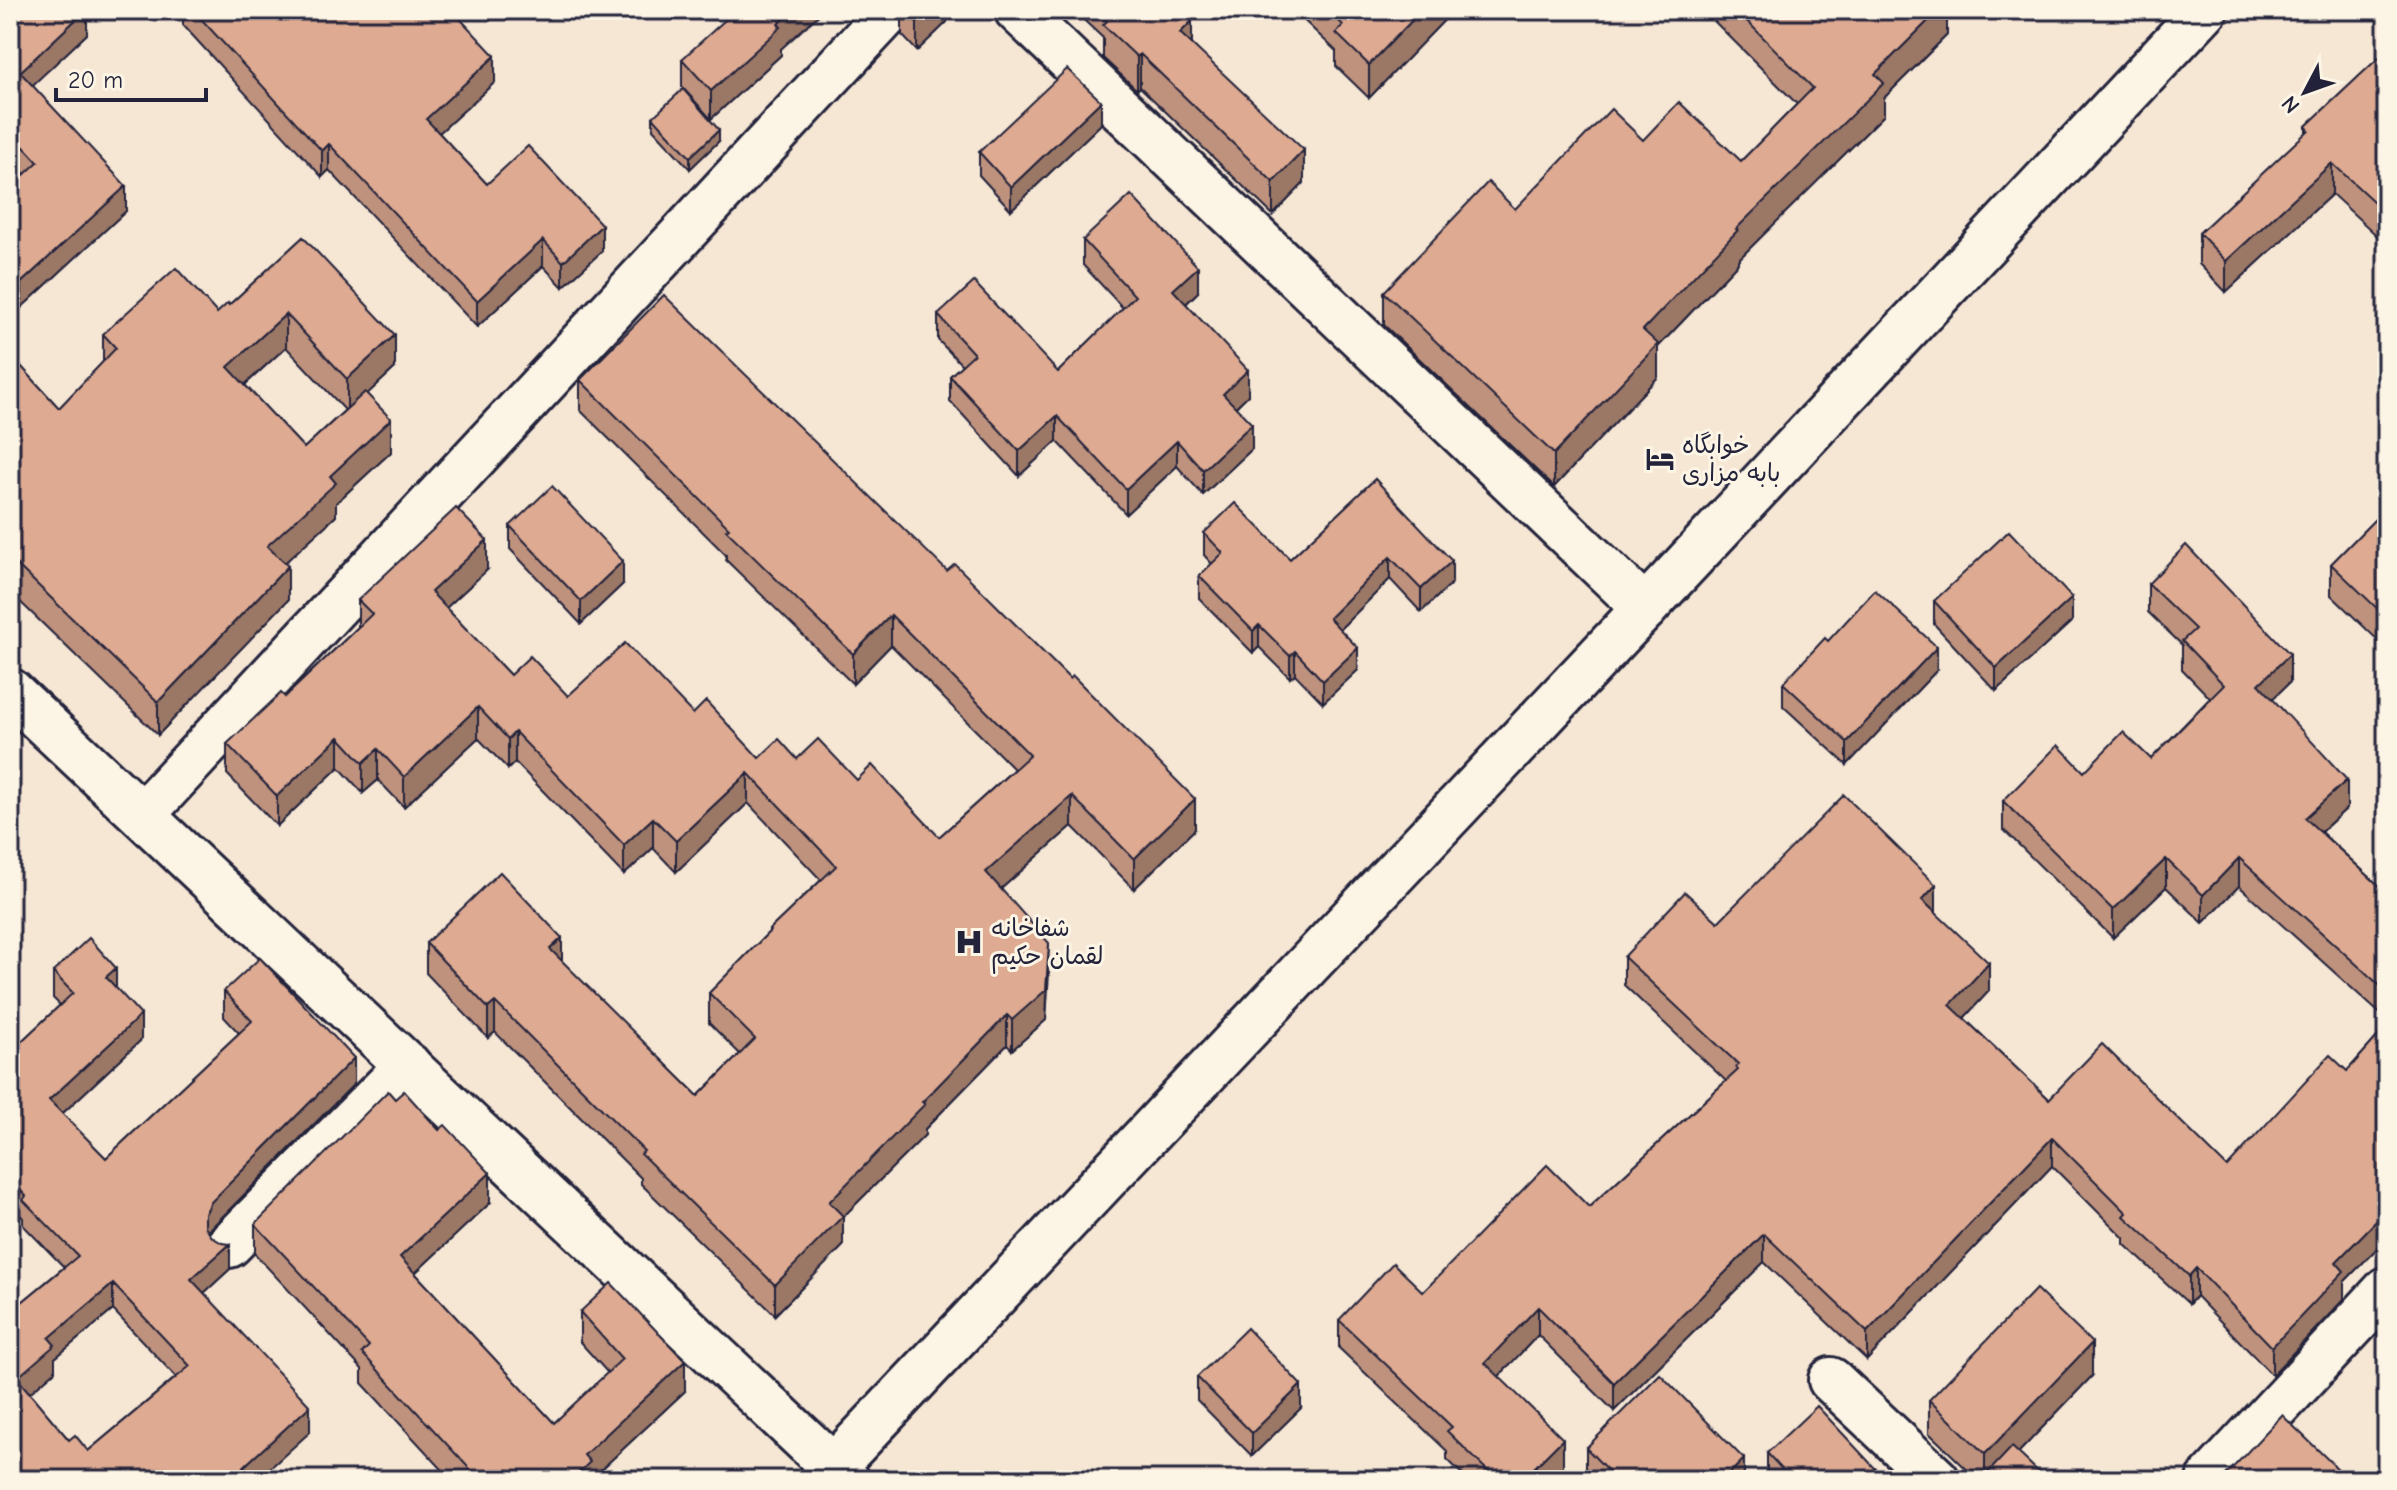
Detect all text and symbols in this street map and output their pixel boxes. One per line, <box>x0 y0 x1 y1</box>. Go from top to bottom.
scale bar <box>56 52 206 102</box>
north arrow <box>2265 52 2345 132</box>
text: 20 m <box>68 66 123 94</box>
text: N <box>2276 91 2305 118</box>
place label: خوابگاه بابه مزاری <box>1682 431 1780 487</box>
hotel icon: خوابگاه بابه مزاری <box>1645 444 1675 474</box>
place label: شفاخانه لقمان حکیم <box>991 914 1103 974</box>
hospital icon: شفاخانه لقمان حکیم <box>954 927 984 957</box>

